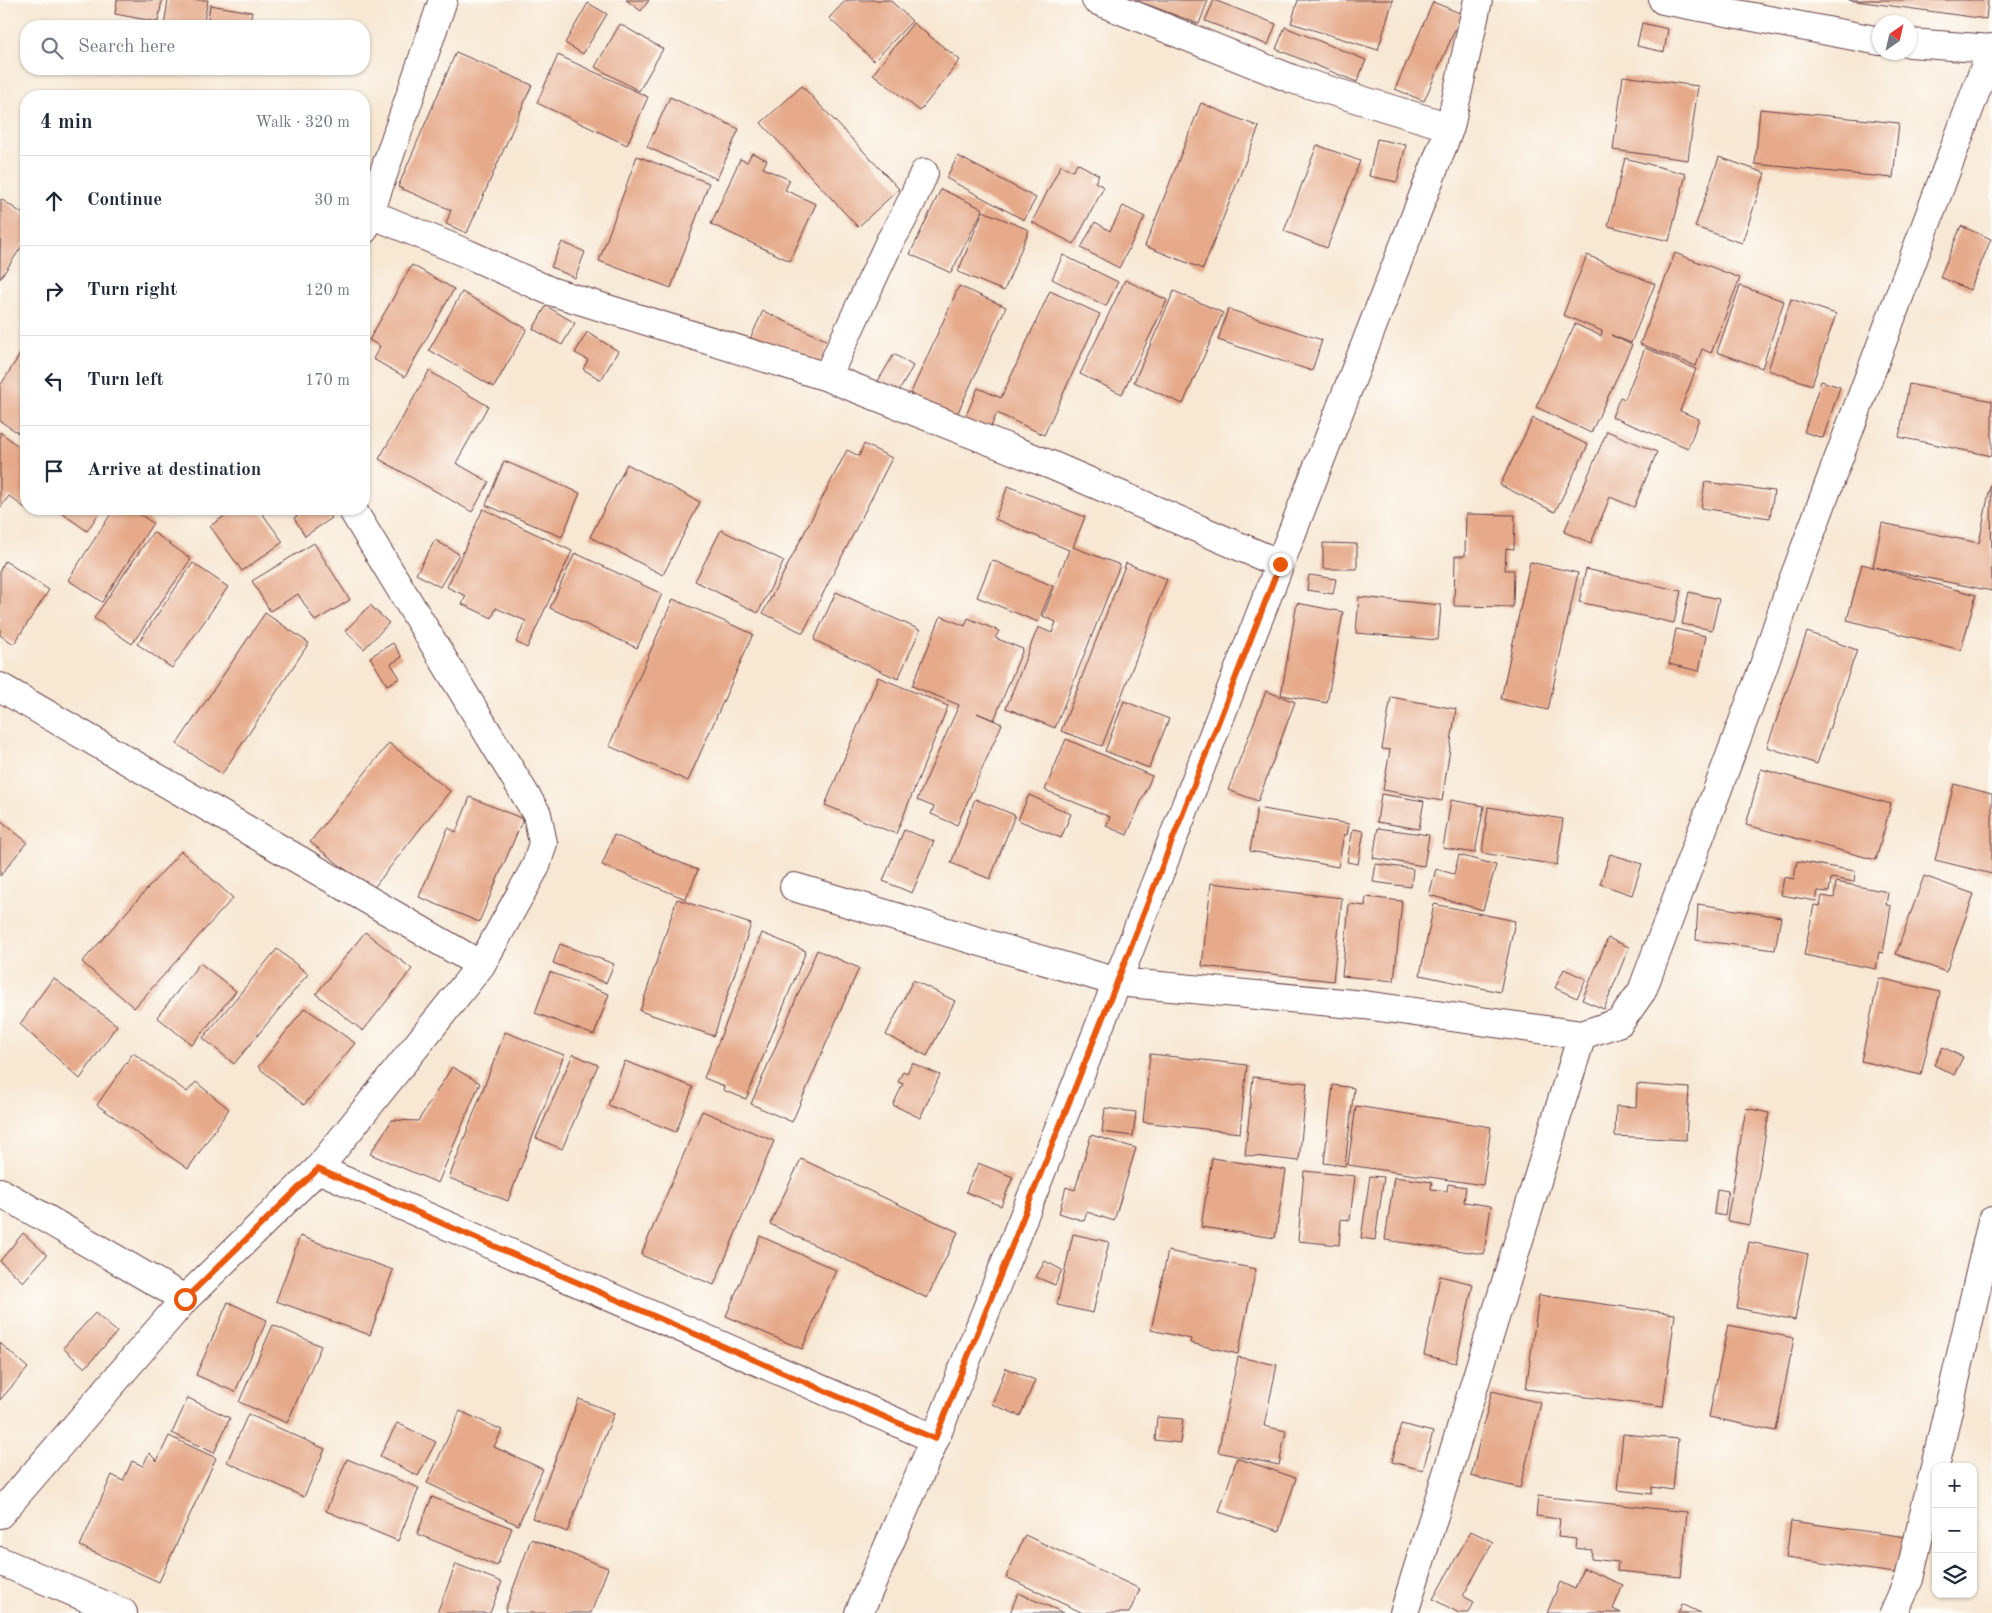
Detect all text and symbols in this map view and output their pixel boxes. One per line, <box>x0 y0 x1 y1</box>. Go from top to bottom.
north arrow <box>1872 15 1917 60</box>
search box <box>20 20 370 75</box>
icon: search <box>38 34 66 62</box>
text: Search here <box>78 38 175 57</box>
text: 4 min <box>40 112 93 133</box>
text: Walk · 320 m <box>255 115 350 131</box>
icon: ahead <box>40 187 68 215</box>
text: Continue <box>87 191 162 210</box>
text: 30 m <box>314 193 350 209</box>
icon: right <box>40 277 68 305</box>
text: Turn right <box>87 281 177 300</box>
text: 120 m <box>305 283 350 299</box>
icon: left <box>40 367 68 395</box>
text: Turn left <box>87 371 164 390</box>
text: 170 m <box>305 373 350 389</box>
icon: arrive <box>40 457 68 485</box>
text: Arrive at destination <box>87 461 261 480</box>
route end <box>1269 553 1292 576</box>
route start <box>174 1288 197 1311</box>
map controls <box>1932 1463 1977 1598</box>
button: + <box>1932 1463 1977 1508</box>
button: − <box>1932 1508 1977 1553</box>
button: layers <box>1932 1553 1977 1598</box>

